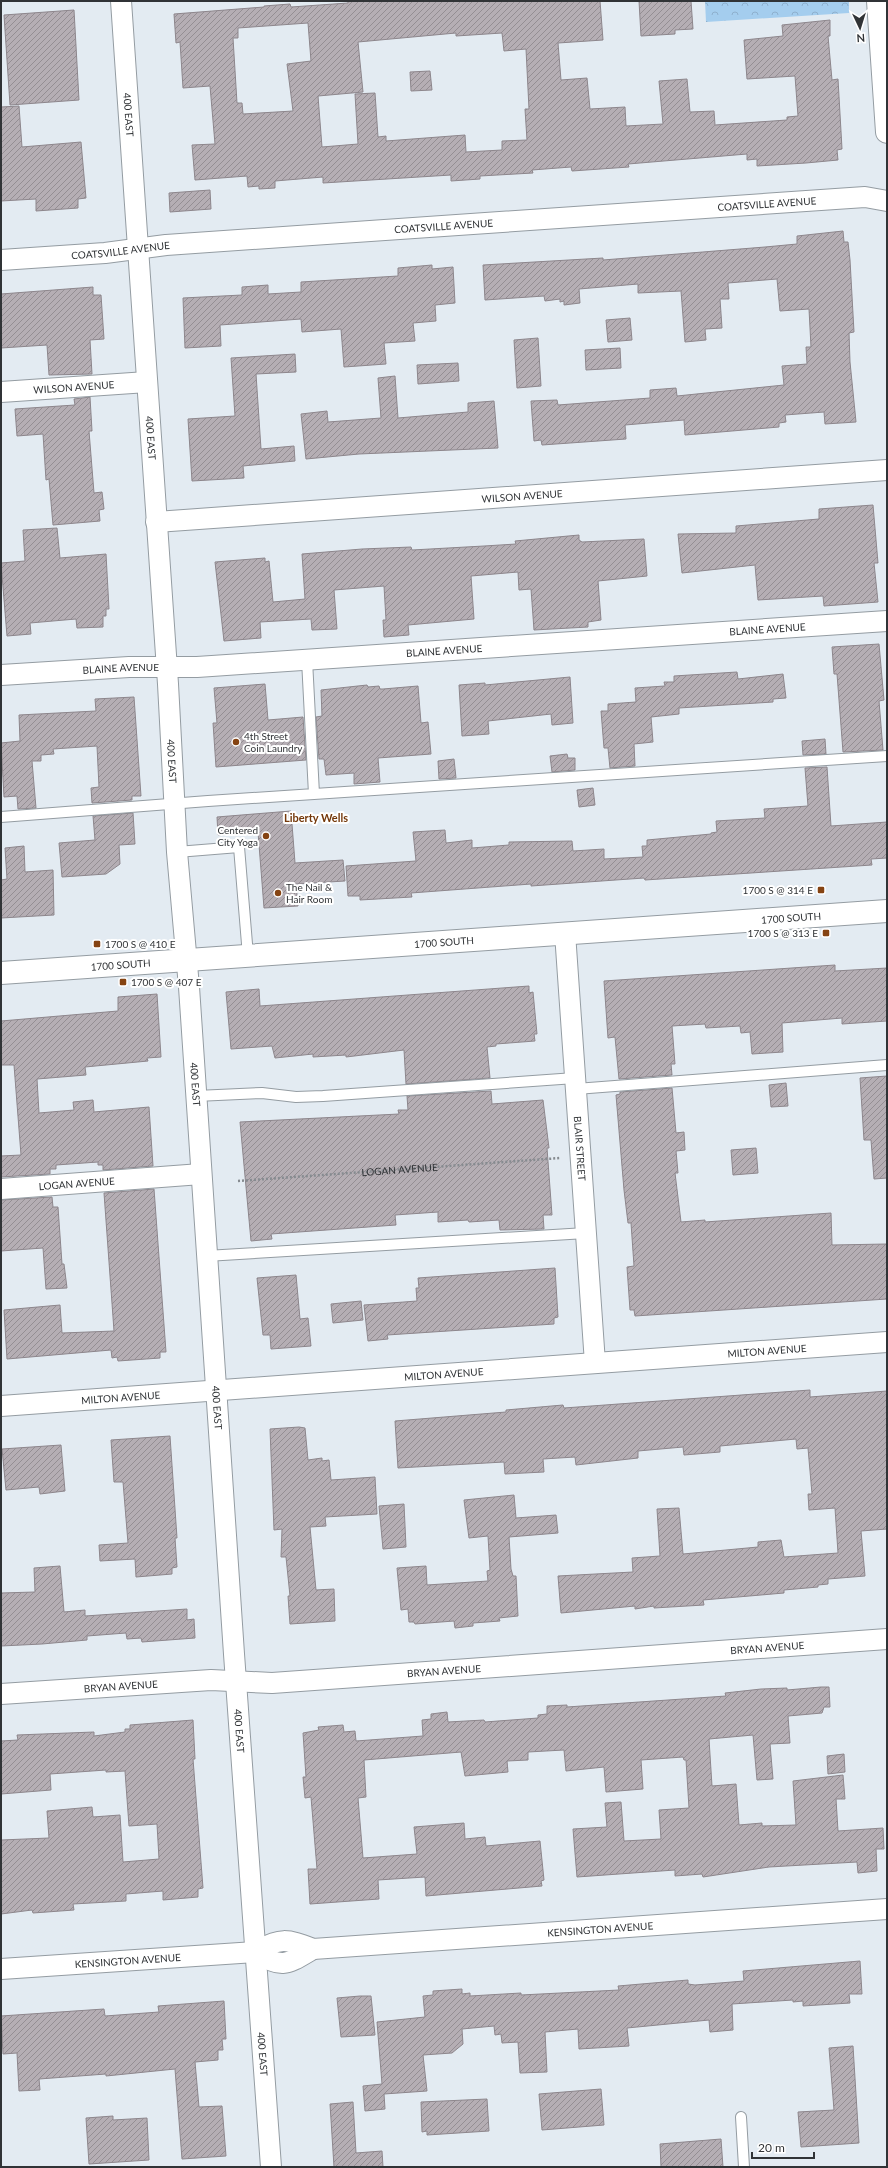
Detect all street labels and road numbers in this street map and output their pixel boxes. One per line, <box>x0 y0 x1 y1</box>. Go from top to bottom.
street label: 400 EAST <box>121 92 136 137</box>
street label: COATSVILLE AVENUE <box>717 194 817 213</box>
street label: COATSVILLE AVENUE <box>394 217 494 235</box>
street label: COATSVILLE AVENUE <box>71 239 170 261</box>
street label: WILSON AVENUE <box>33 378 115 396</box>
street label: 400 EAST <box>144 416 159 460</box>
street label: WILSON AVENUE <box>481 487 563 505</box>
street label: BLAINE AVENUE <box>729 620 806 637</box>
street label: BLAINE AVENUE <box>406 642 483 659</box>
street label: BLAINE AVENUE <box>82 661 159 676</box>
street label: 400 EAST <box>165 739 179 784</box>
street label: 1700 SOUTH <box>761 910 821 926</box>
street label: 1700 SOUTH <box>413 934 474 950</box>
street label: 1700 SOUTH <box>90 957 151 973</box>
street label: 400 EAST <box>188 1062 203 1107</box>
street label: BLAIR STREET <box>572 1116 588 1181</box>
street label: LOGAN AVENUE <box>361 1161 438 1178</box>
street label: LOGAN AVENUE <box>38 1174 116 1192</box>
street label: MILTON AVENUE <box>727 1342 807 1360</box>
street label: MILTON AVENUE <box>404 1365 484 1383</box>
street label: 400 EAST <box>210 1385 225 1430</box>
street label: MILTON AVENUE <box>81 1388 161 1406</box>
street label: BRYAN AVENUE <box>730 1639 805 1656</box>
street label: BRYAN AVENUE <box>407 1662 482 1679</box>
street label: BRYAN AVENUE <box>83 1678 158 1694</box>
street label: 400 EAST <box>232 1709 247 1753</box>
street label: KENSINGTON AVENUE <box>547 1919 654 1939</box>
street label: KENSINGTON AVENUE <box>74 1951 181 1970</box>
street label: 400 EAST <box>255 2032 270 2076</box>

